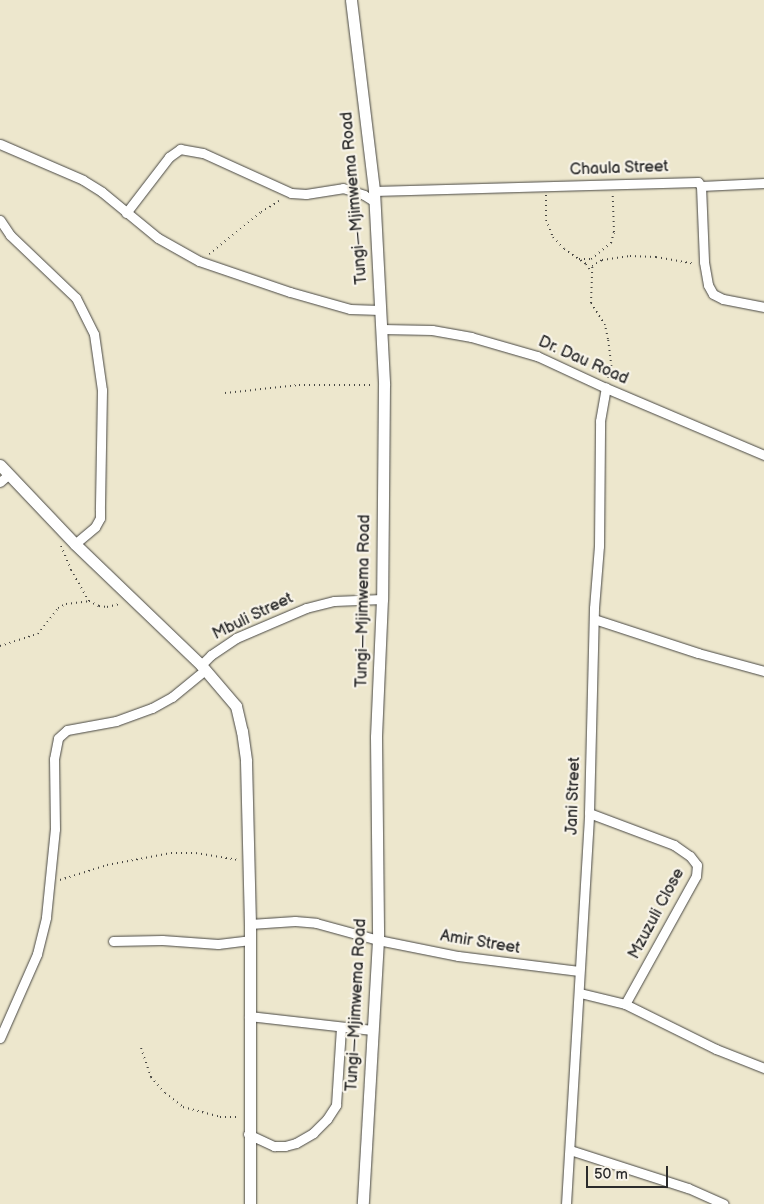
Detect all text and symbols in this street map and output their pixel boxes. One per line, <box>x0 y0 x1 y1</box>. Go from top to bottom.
street label: Tungi—Mjimwema Road <box>338 111 372 285</box>
street label: Chaula Street <box>569 158 669 180</box>
street label: Dr. Dau Road <box>535 333 631 389</box>
street label: Tungi—Mjimwema Road <box>353 514 375 688</box>
street label: Mbuli Street <box>210 589 296 645</box>
street label: Jani Street <box>563 757 585 835</box>
street label: Mzuzuli Close <box>625 865 689 963</box>
street label: Tungi—Mjimwema Road <box>343 918 371 1092</box>
street label: Amir Street <box>439 927 521 959</box>
scale bar <box>589 1156 672 1188</box>
text: 50 m <box>594 1165 628 1184</box>

